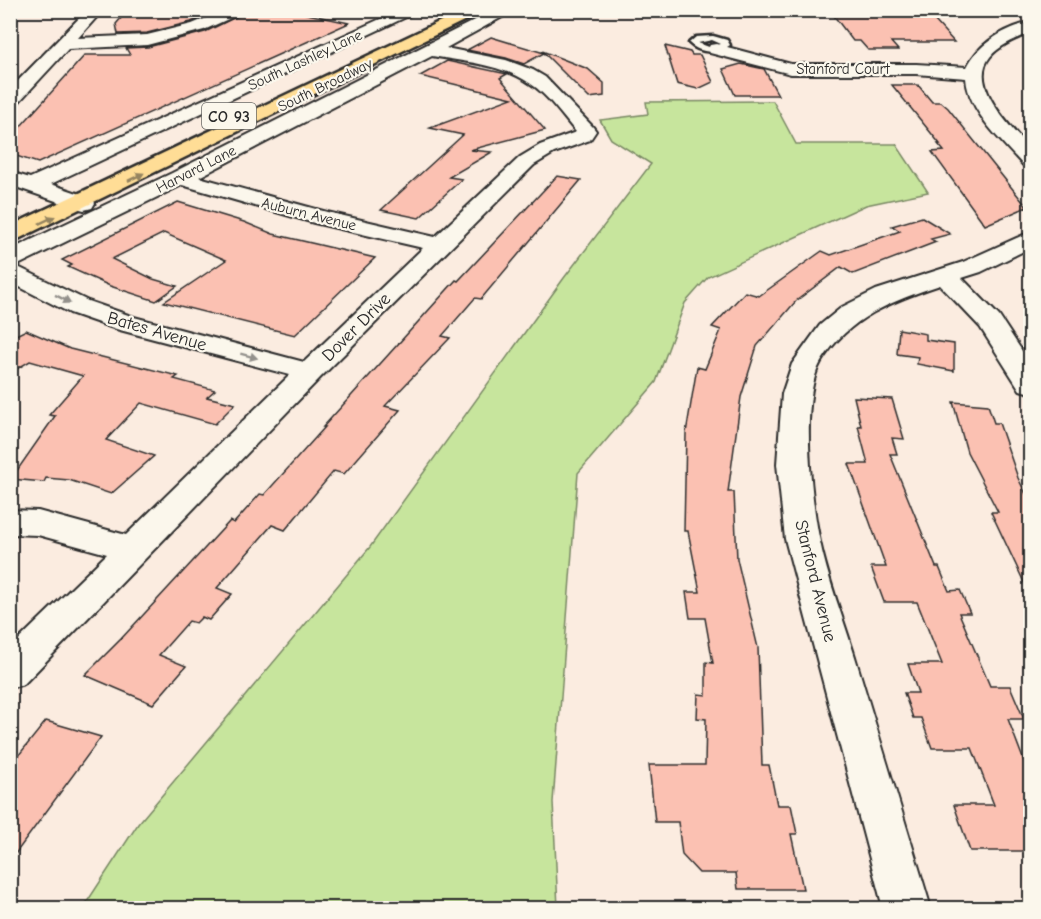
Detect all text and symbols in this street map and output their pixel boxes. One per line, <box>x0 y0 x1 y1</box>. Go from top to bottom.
street label: South Lashley Lane <box>245 25 365 94</box>
street label: South Broadway <box>275 54 375 116</box>
street label: Stanford Court <box>796 60 890 78</box>
road number: CO 93 <box>202 103 256 129</box>
street label: Harvard Lane <box>153 141 240 197</box>
one-way arrow <box>128 172 145 182</box>
street label: Auburn Avenue <box>260 194 359 235</box>
one-way arrow <box>39 215 56 224</box>
street label: Dover Drive <box>318 289 395 366</box>
one-way arrow <box>54 294 71 304</box>
street label: Bates Avenue <box>105 307 209 356</box>
one-way arrow <box>240 352 258 361</box>
street label: Stanford Avenue <box>790 518 841 644</box>

